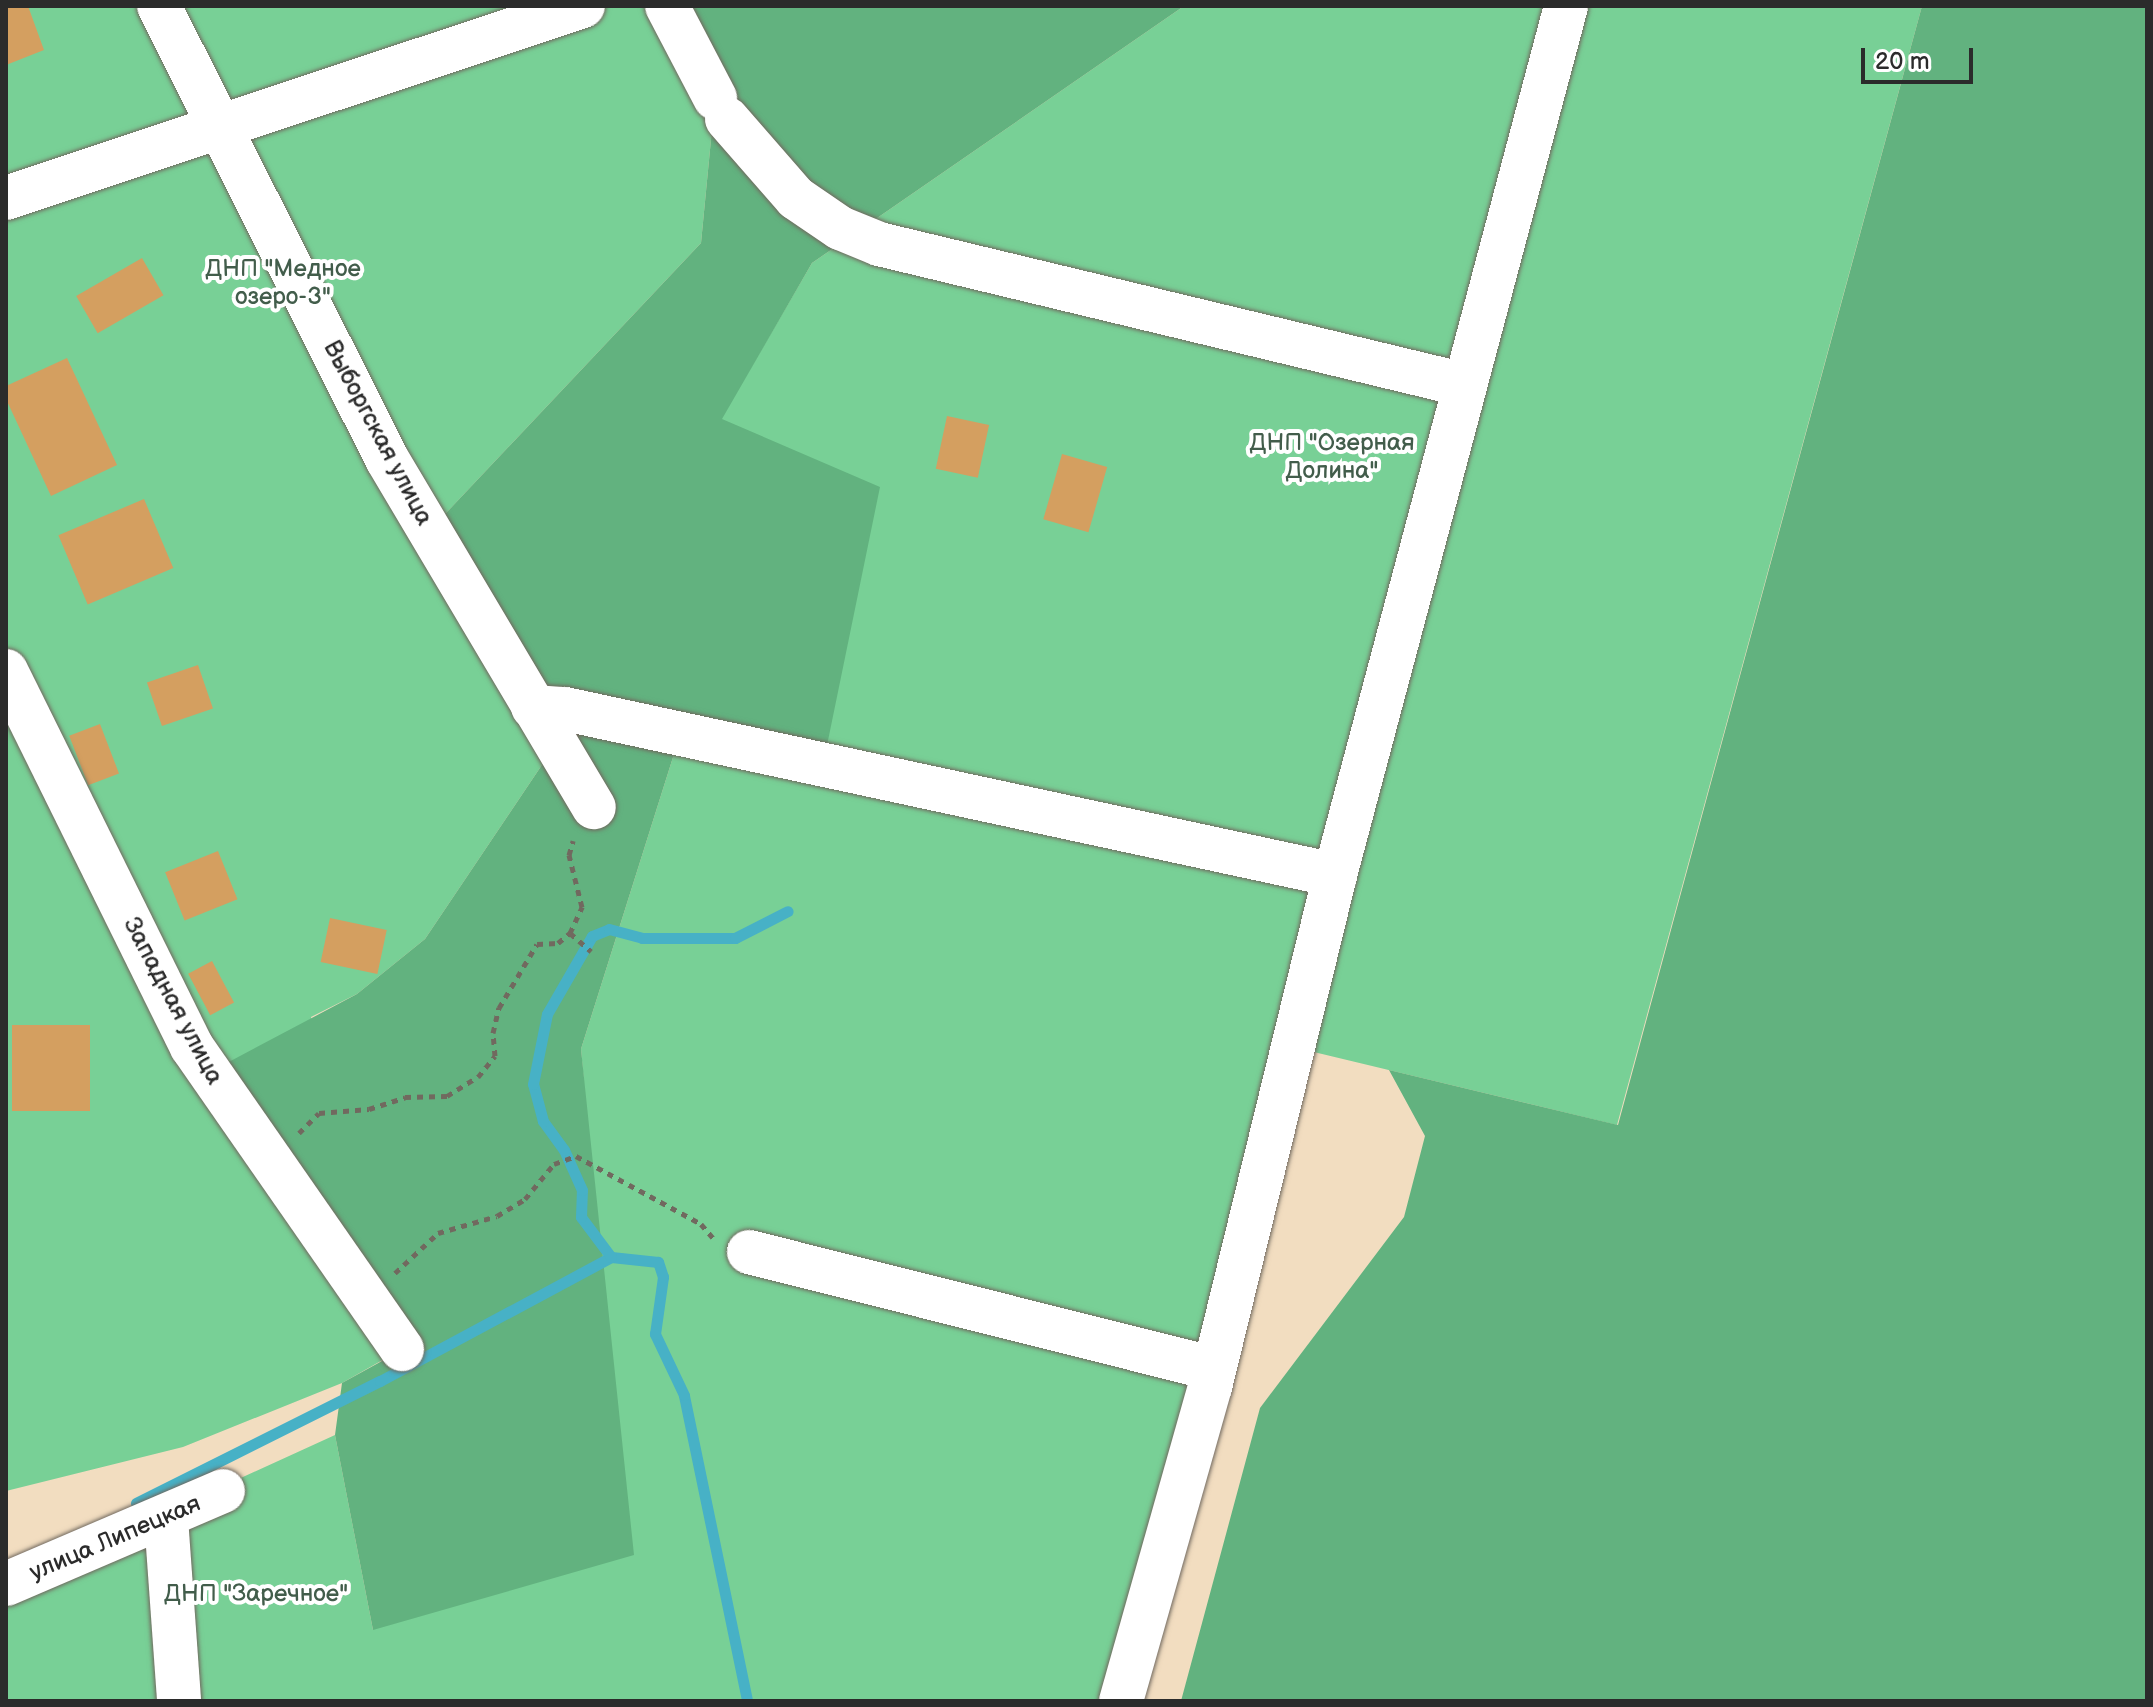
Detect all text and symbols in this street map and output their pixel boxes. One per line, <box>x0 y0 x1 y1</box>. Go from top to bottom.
scale bar <box>1865 32 1977 82</box>
text: 20 m <box>1875 47 1930 76</box>
park label: ДНП "Медное озеро-3" <box>205 255 361 311</box>
street label: Выборгская улица <box>317 336 439 530</box>
park label: ДНП "Озерная Долина" <box>1250 429 1414 485</box>
street label: Западная улица <box>117 913 229 1089</box>
street label: улица Липецкая <box>25 1489 205 1587</box>
park label: ДНП "Заречное" <box>164 1580 348 1608</box>

